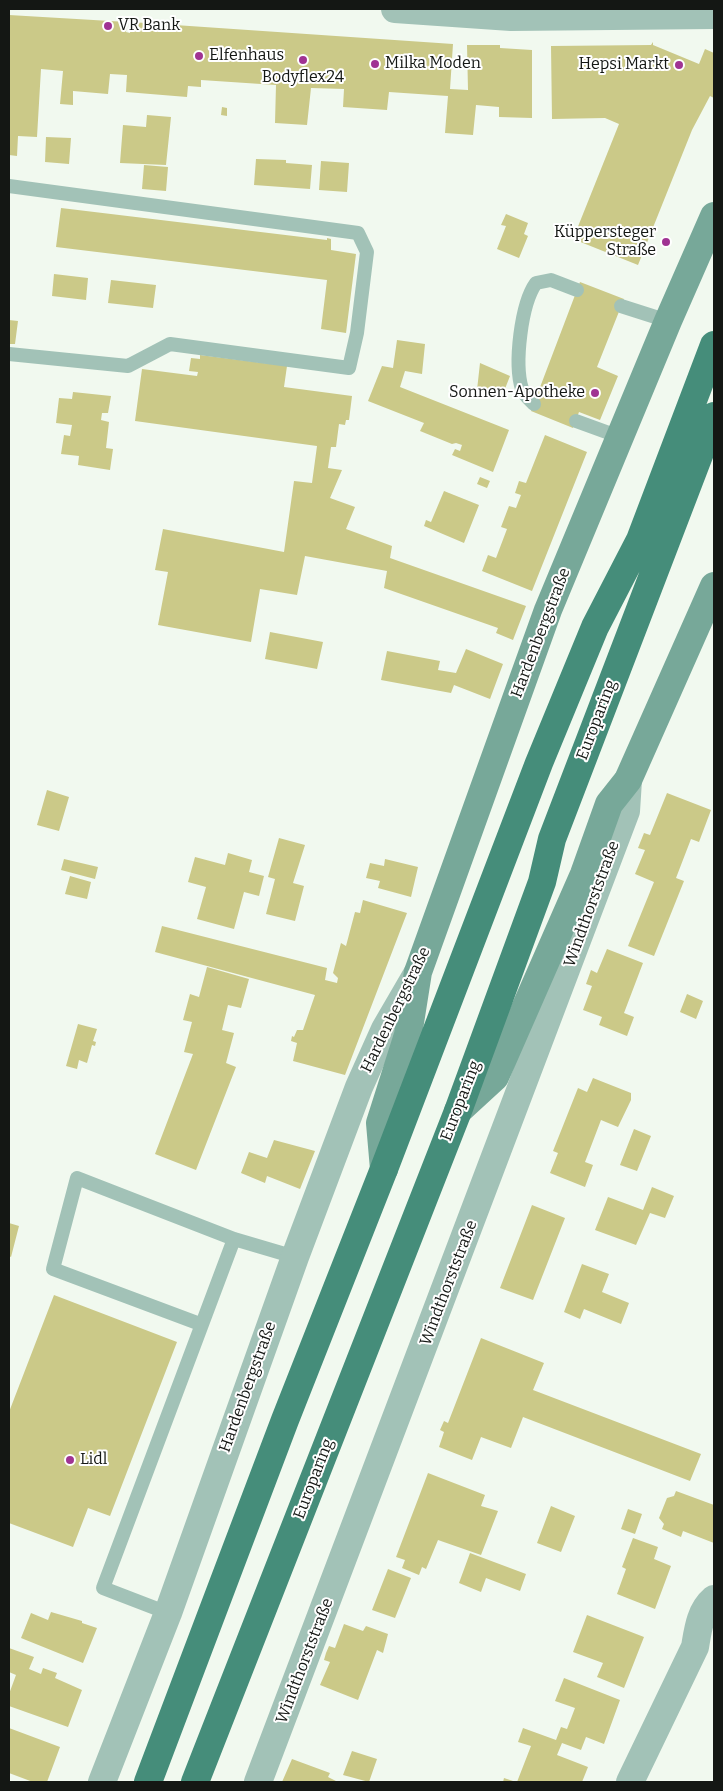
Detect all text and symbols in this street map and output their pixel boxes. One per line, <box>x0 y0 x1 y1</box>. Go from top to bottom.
place label: VR Bank <box>118 16 180 36</box>
marker: VR Bank <box>102 20 114 32</box>
place label: Elfenhaus <box>209 46 284 66</box>
marker: Elfenhaus <box>193 50 205 62</box>
marker: Bodyflex24 <box>297 54 309 66</box>
place label: Milka Moden <box>385 54 481 74</box>
place label: Hepsi Markt <box>579 55 669 75</box>
marker: Milka Moden <box>369 58 381 70</box>
marker: Hepsi Markt <box>673 59 685 71</box>
place label: Bodyflex24 <box>262 68 344 88</box>
place label: Küppersteger Straße <box>554 223 656 261</box>
marker: Küppersteger Straße <box>660 236 672 248</box>
place label: Sonnen-Apotheke <box>449 383 585 403</box>
marker: Sonnen-Apotheke <box>589 387 601 399</box>
street label: Hardenbergstraße <box>507 565 575 701</box>
street label: Europaring <box>573 677 621 763</box>
street label: Windthorststraße <box>560 838 624 970</box>
street label: Hardenbergstraße <box>357 944 435 1076</box>
street label: Europaring <box>437 1058 485 1144</box>
street label: Windthorststraße <box>416 1218 482 1348</box>
street label: Hardenbergstraße <box>215 1319 281 1455</box>
street label: Europaring <box>290 1436 338 1522</box>
place label: Lidl <box>80 1450 107 1470</box>
marker: Lidl <box>64 1454 76 1466</box>
street label: Windthorststraße <box>272 1596 338 1726</box>

